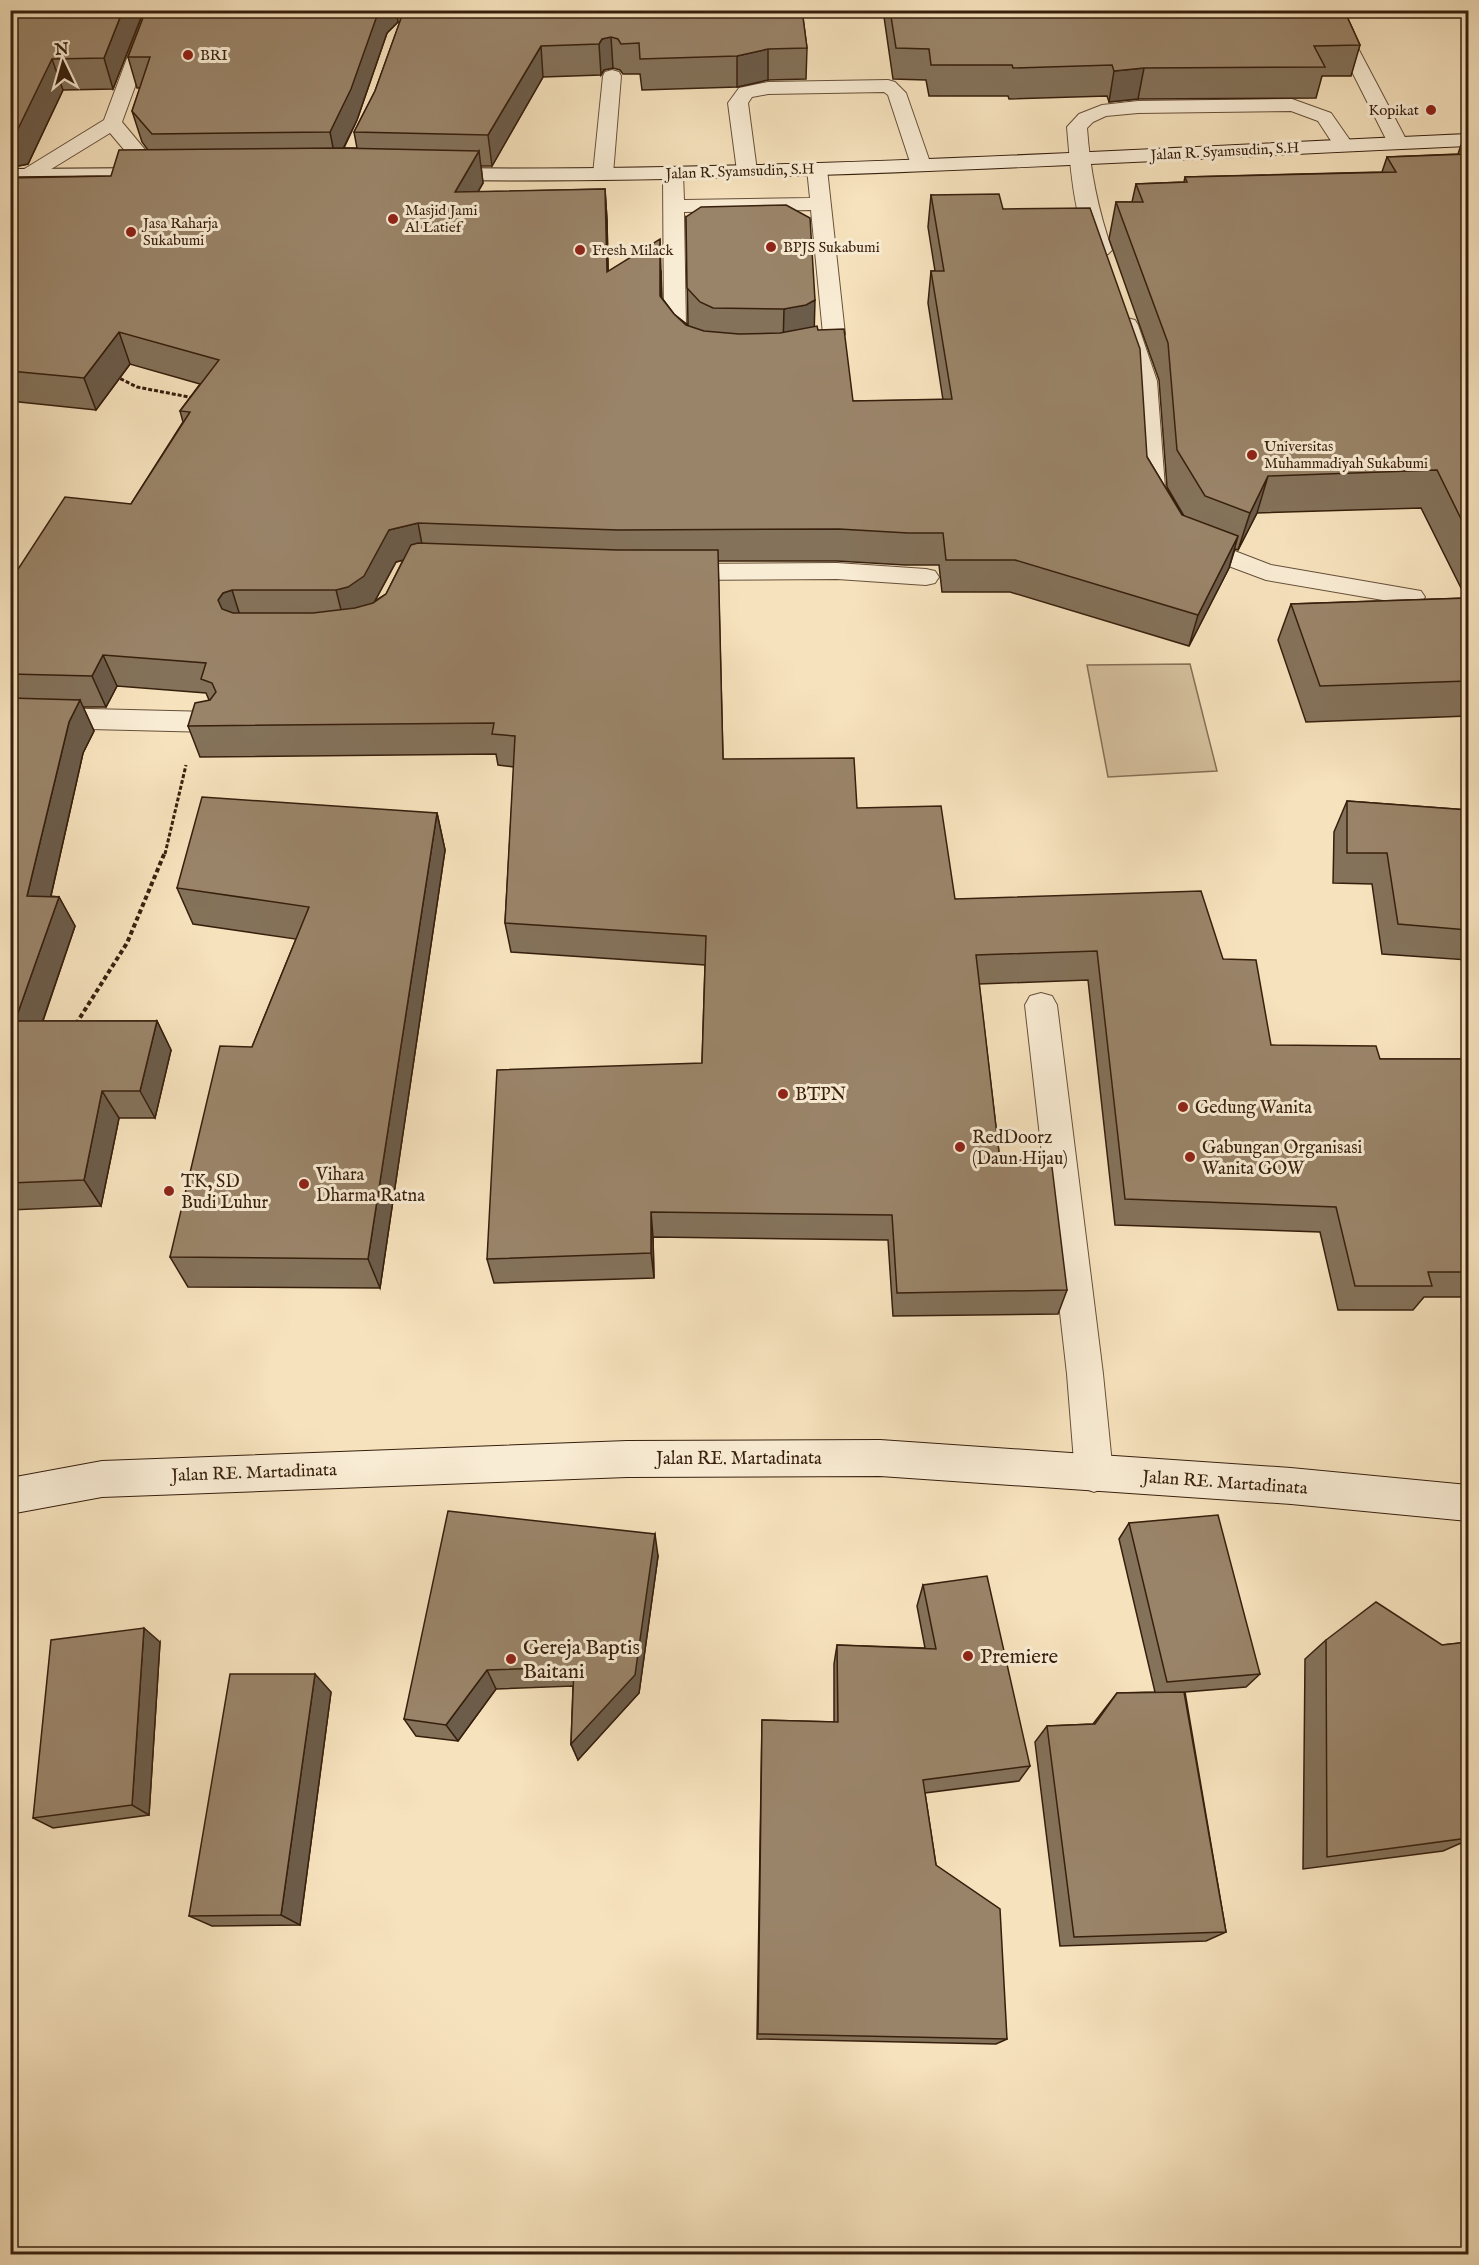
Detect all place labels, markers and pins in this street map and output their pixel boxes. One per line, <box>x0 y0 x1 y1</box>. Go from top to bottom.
place label: BRI <box>200 46 228 65</box>
marker: BRI <box>181 48 195 62</box>
place label: Kopikat <box>1368 101 1419 120</box>
marker: Kopikat <box>1424 103 1438 117</box>
place label: Masjid Jami Al Latief <box>404 201 477 237</box>
marker: Masjid Jami Al Latief <box>386 212 400 226</box>
place label: Jasa Raharja Sukabumi <box>141 214 219 250</box>
marker: Jasa Raharja Sukabumi <box>124 225 138 239</box>
place label: BPJS Sukabumi <box>783 238 880 257</box>
marker: BPJS Sukabumi <box>764 240 778 254</box>
place label: Fresh Milack <box>592 241 674 260</box>
marker: Fresh Milack <box>573 243 587 257</box>
place label: Universitas Muhammadiyah Sukabumi <box>1264 437 1428 473</box>
marker: Universitas Muhammadiyah Sukabumi <box>1245 448 1259 462</box>
place label: BTPN <box>795 1084 846 1107</box>
marker: BTPN <box>776 1087 790 1101</box>
place label: Gedung Wanita <box>1195 1097 1312 1120</box>
marker: Gedung Wanita <box>1176 1100 1190 1114</box>
place label: RedDoorz (Daun Hijau) <box>972 1127 1068 1171</box>
place label: Gabungan Organisasi Wanita GOW <box>1202 1137 1363 1181</box>
marker: RedDoorz (Daun Hijau) <box>953 1140 967 1154</box>
marker: Gabungan Organisasi Wanita GOW <box>1183 1150 1197 1164</box>
place label: Vihara Dharma Ratna <box>315 1164 425 1208</box>
place label: TK, SD Budi Luhur <box>181 1171 269 1215</box>
marker: Vihara Dharma Ratna <box>297 1177 311 1191</box>
marker: TK, SD Budi Luhur <box>162 1184 176 1198</box>
place label: Gereja Baptis Baitani <box>523 1635 640 1686</box>
place label: Premiere <box>980 1644 1059 1671</box>
marker: Premiere <box>961 1649 975 1663</box>
marker: Gereja Baptis Baitani <box>504 1652 518 1666</box>

